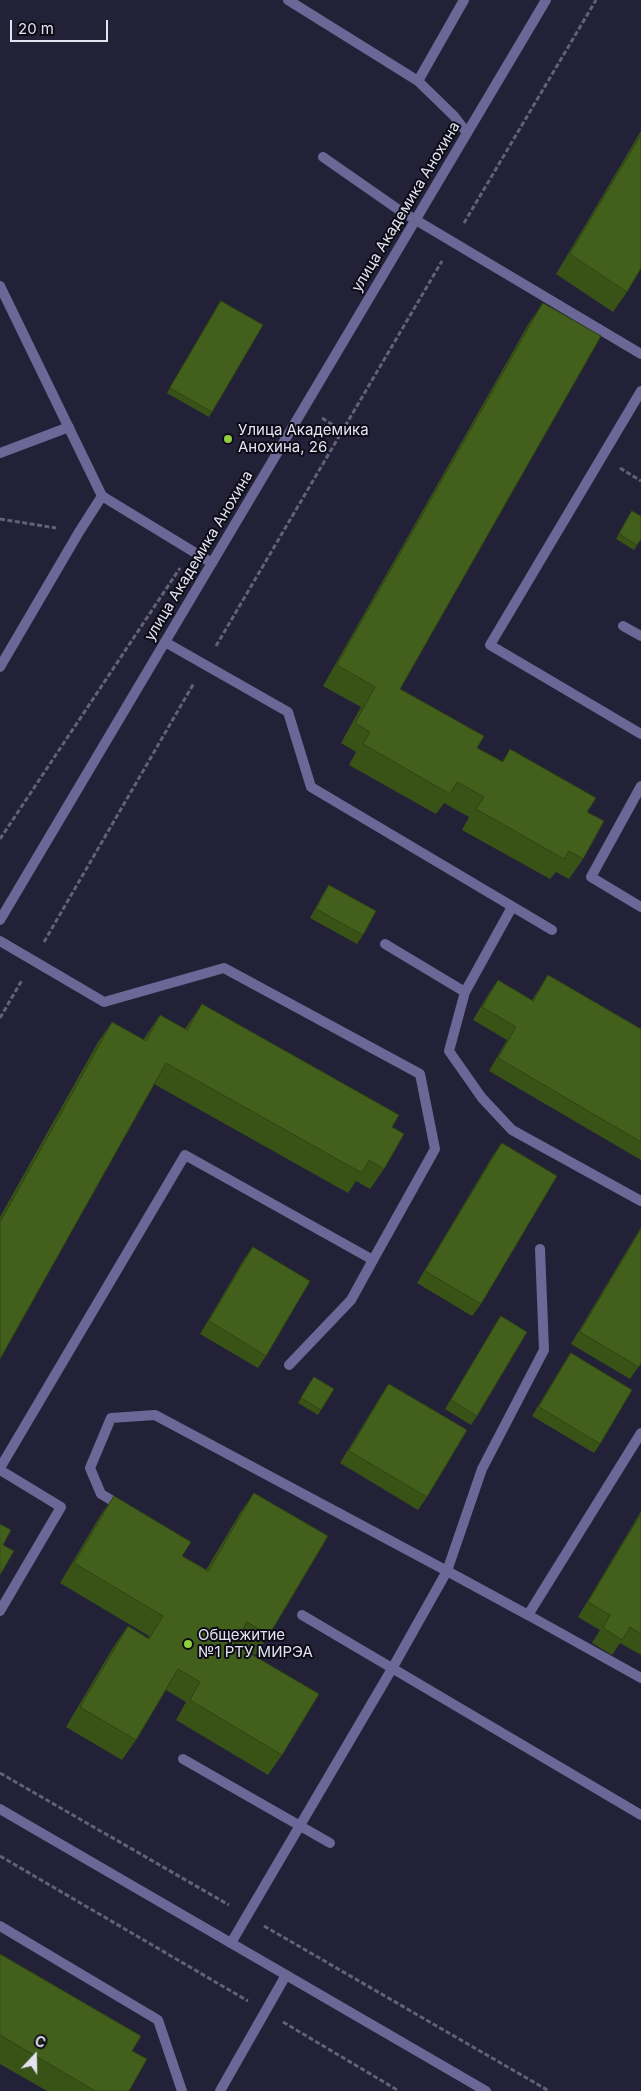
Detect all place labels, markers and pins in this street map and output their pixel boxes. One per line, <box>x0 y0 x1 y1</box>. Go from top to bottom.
place label: Улица Академика Анохина, 26 <box>238 421 369 456</box>
marker: Улица Академика Анохина, 26 <box>222 433 234 445</box>
place label: Общежитие №1 РТУ МИРЭА <box>198 1626 313 1661</box>
marker: Общежитие №1 РТУ МИРЭА <box>182 1638 194 1650</box>

